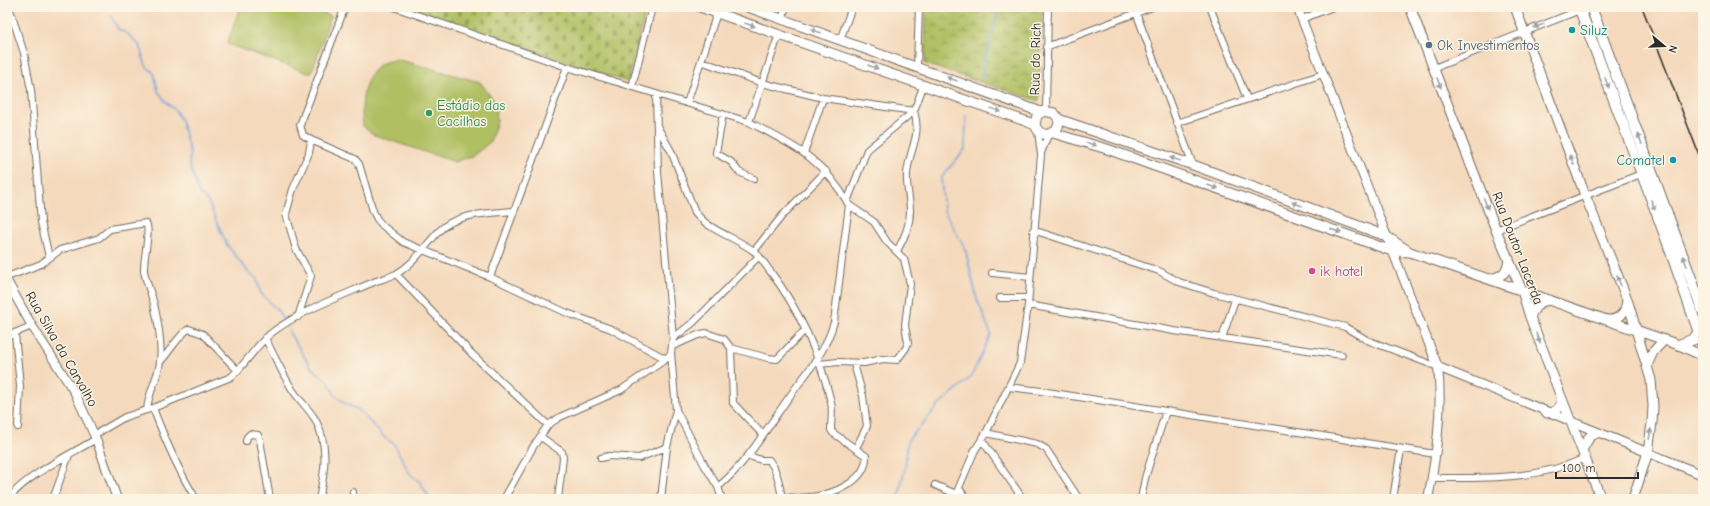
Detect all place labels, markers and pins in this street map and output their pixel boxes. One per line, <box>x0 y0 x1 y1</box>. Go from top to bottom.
place label: Siluz <box>1580 22 1607 39</box>
marker: Siluz <box>1567 25 1577 35</box>
place label: Ok Investimentos <box>1437 37 1540 54</box>
marker: Ok Investimentos <box>1424 40 1434 50</box>
place label: Estádio das Cacilhas <box>437 97 505 130</box>
marker: Estádio das Cacilhas <box>424 108 434 118</box>
place label: Comatel <box>1617 152 1665 169</box>
marker: Comatel <box>1668 155 1678 165</box>
place label: ik hotel <box>1320 263 1363 280</box>
marker: ik hotel <box>1307 266 1317 276</box>

